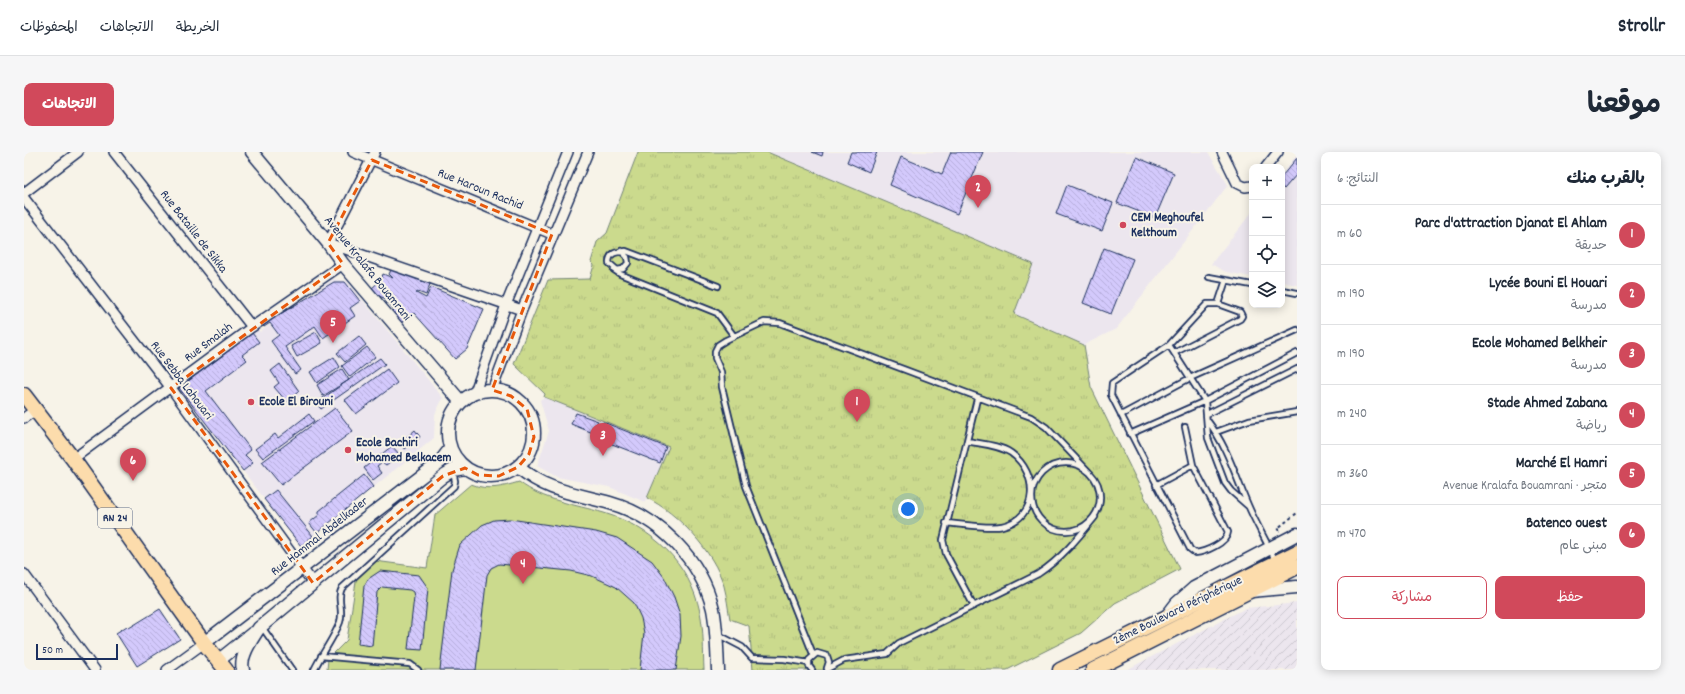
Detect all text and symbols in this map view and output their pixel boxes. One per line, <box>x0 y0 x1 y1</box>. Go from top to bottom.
text: Strollr <box>1618 14 1665 41</box>
text: المحفوظات <box>20 18 78 38</box>
text: الاتجاهات <box>100 18 154 38</box>
text: الخريطة <box>176 18 219 38</box>
button: الاتجاهات <box>24 83 114 126</box>
text: موقعنا <box>1587 87 1661 127</box>
street label: Rue Haroun Rachid <box>434 164 526 216</box>
map controls <box>1249 164 1285 308</box>
button: + <box>1249 164 1285 200</box>
text: بالقرب منك <box>1567 168 1645 192</box>
text: النتائج: 6 <box>1337 170 1379 189</box>
pin: 2 <box>965 175 991 208</box>
street label: Rue Bataille de Sikka <box>155 186 232 278</box>
button: − <box>1249 200 1285 236</box>
place label: CEM Meghoufel Kelthoum <box>1131 209 1205 243</box>
street label: Avenue Kralafa Bouamrani <box>319 212 416 326</box>
text: Parc d'attraction Djanat El Ahlam <box>1415 213 1607 235</box>
marker: CEM Meghoufel Kelthoum <box>1118 220 1128 230</box>
text: 60 m <box>1337 225 1362 244</box>
text: 1 <box>1631 225 1633 244</box>
button: locate <box>1249 236 1285 272</box>
text: حديقة <box>1575 237 1607 256</box>
button: layers <box>1249 272 1285 308</box>
text: Lycée Bouni El Houari <box>1489 273 1607 295</box>
text: 190 m <box>1337 285 1365 304</box>
text: 2 <box>1629 285 1635 304</box>
text: مدرسة <box>1571 297 1607 316</box>
pin: 5 <box>320 310 346 343</box>
street label: Rue Smalah <box>181 318 237 368</box>
text: Ecole Mohamed Belkheir <box>1472 333 1607 355</box>
street label: Rue Sebba Lahouari <box>145 338 217 425</box>
text: 190 m <box>1337 345 1365 364</box>
text: 3 <box>1629 345 1635 364</box>
text: مدرسة <box>1571 357 1607 376</box>
pin: 1 <box>844 389 870 422</box>
place label: Ecole El Birouni <box>259 393 333 412</box>
text: Stade Ahmed Zabana <box>1487 393 1607 415</box>
marker: Ecole El Birouni <box>246 397 256 407</box>
text: 240 m <box>1337 405 1367 424</box>
text: 4 <box>1629 405 1635 424</box>
text: رياضة <box>1576 417 1607 436</box>
pin: 3 <box>590 423 616 456</box>
place label: Ecole Bachiri Mohamed Belkacem <box>356 434 452 468</box>
marker: Ecole Bachiri Mohamed Belkacem <box>343 445 353 455</box>
pin: 6 <box>120 448 146 481</box>
text: Marché El Hamri <box>1516 453 1607 475</box>
text: 360 m <box>1337 465 1368 484</box>
text: 5 <box>1629 465 1635 484</box>
text: متجر · Avenue Kralafa Bouamrani <box>1442 477 1607 496</box>
street label: Rue Hammal Abdelkader <box>267 493 373 581</box>
your location <box>898 499 918 519</box>
road number: RN 24 <box>98 508 132 528</box>
text: Batenco ouest <box>1526 513 1607 535</box>
text: 470 m <box>1337 525 1366 544</box>
text: 6 <box>1629 525 1635 544</box>
text: مبنى عام <box>1559 537 1607 556</box>
pin: 4 <box>510 551 536 584</box>
street label: 2ème Boulevard Périphérique <box>1110 571 1246 651</box>
button: مشاركة <box>1337 576 1487 619</box>
button: حفظ <box>1495 576 1645 619</box>
scale bar <box>36 642 118 661</box>
text: 50 m <box>42 643 63 659</box>

